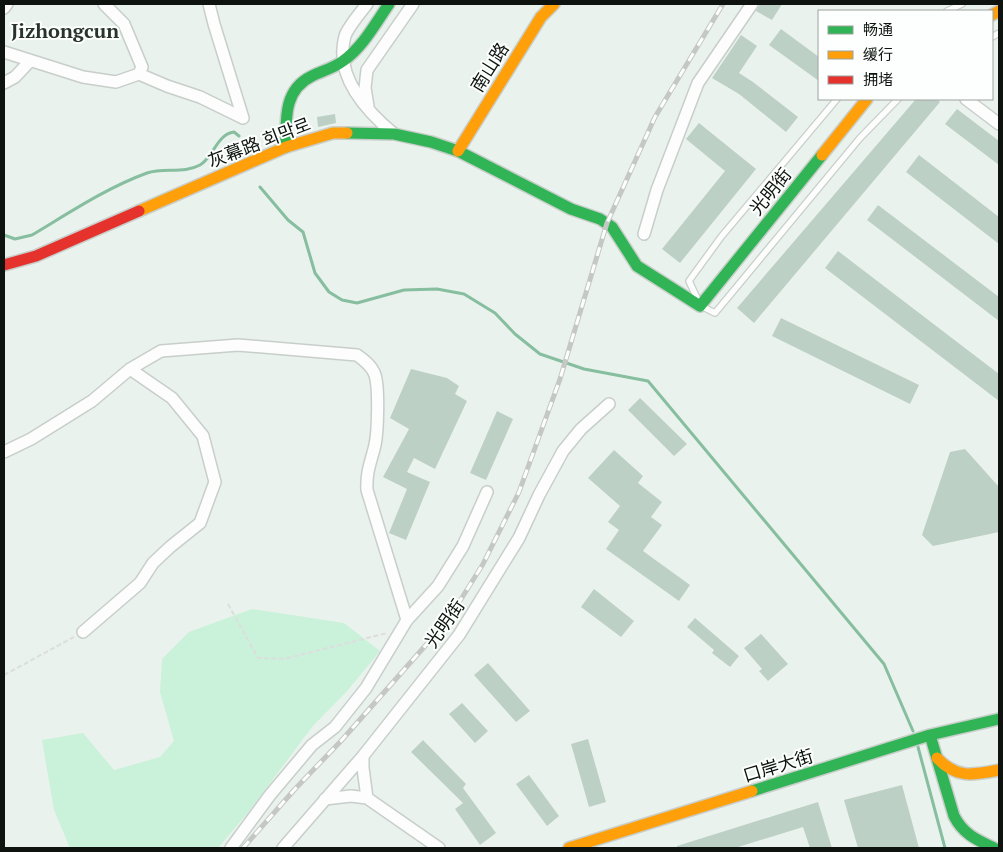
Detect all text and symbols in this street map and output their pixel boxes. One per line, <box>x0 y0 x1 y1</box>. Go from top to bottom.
legend <box>818 10 993 100</box>
district label: Jizhongcun <box>11 17 119 44</box>
text: 畅通 <box>863 19 893 39</box>
street label: 南山路 <box>465 38 513 96</box>
text: 缓行 <box>863 44 893 64</box>
text: 拥堵 <box>863 69 893 89</box>
street label: 灰幕路 회막로 <box>204 111 314 173</box>
street label: 光明街 <box>744 162 796 220</box>
street label: 光明街 <box>419 594 469 652</box>
street label: 口岸大街 <box>740 743 816 787</box>

